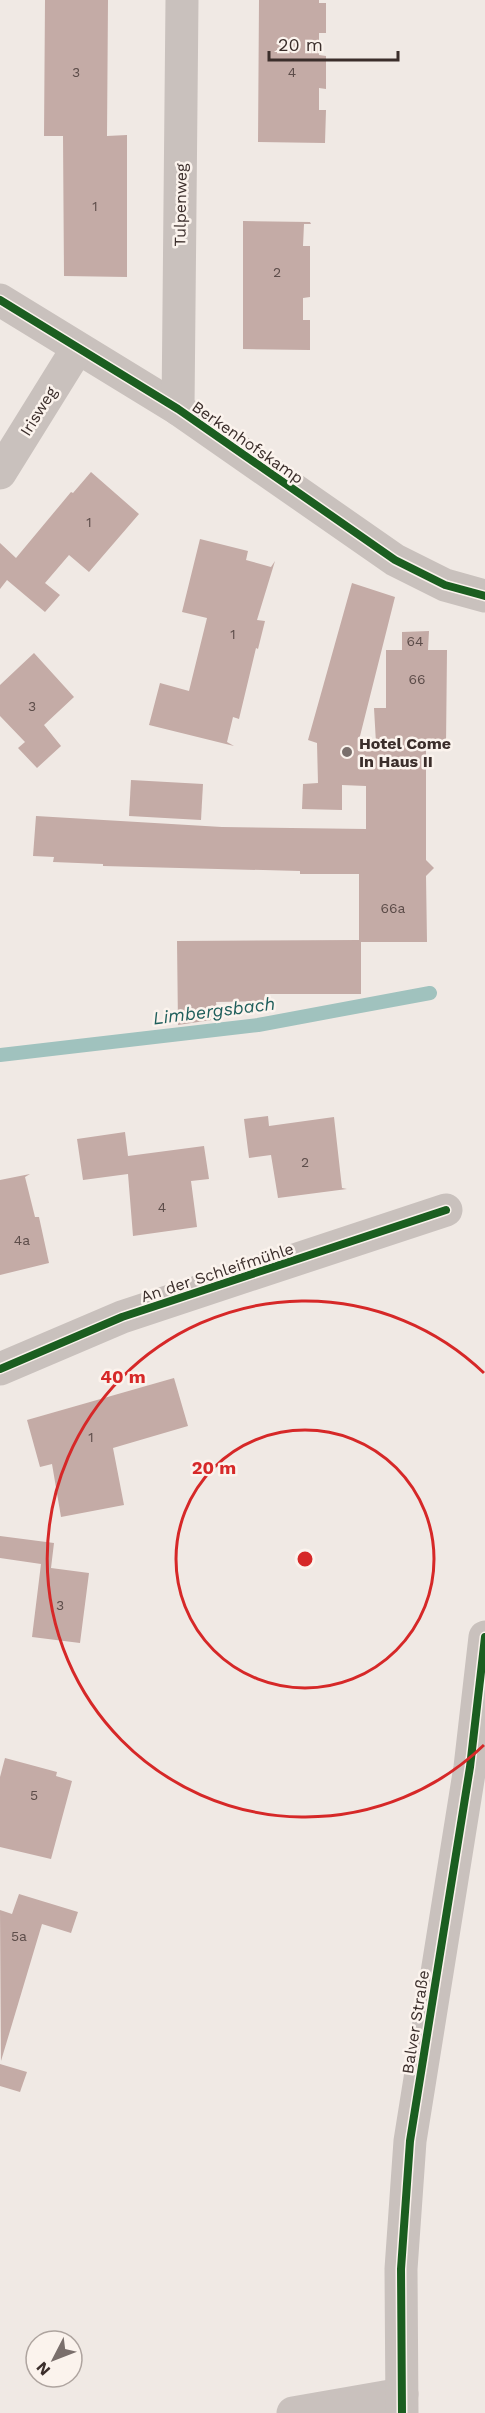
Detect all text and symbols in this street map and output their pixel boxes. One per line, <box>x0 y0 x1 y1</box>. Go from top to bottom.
scale bar <box>269 24 398 62</box>
text: 20 m <box>278 34 323 55</box>
house number: 3 <box>72 64 80 80</box>
house number: 4 <box>288 64 296 80</box>
street label: Tulpenweg <box>170 163 191 247</box>
house number: 1 <box>92 198 98 214</box>
house number: 2 <box>273 264 281 280</box>
street label: Irisweg <box>16 383 61 439</box>
street label: Berkenhofskamp <box>188 397 307 488</box>
house number: 1 <box>86 514 92 530</box>
house number: 1 <box>230 626 236 642</box>
house number: 64 <box>406 633 424 649</box>
house number: 66 <box>408 671 426 687</box>
house number: 3 <box>28 698 36 714</box>
place label: Hotel Come In Haus II <box>359 734 451 771</box>
marker: Hotel Come In Haus II <box>340 745 354 759</box>
house number: 66a <box>381 900 406 916</box>
water label: Limbergsbach <box>152 993 276 1028</box>
house number: 2 <box>301 1154 309 1170</box>
house number: 4 <box>158 1199 166 1215</box>
house number: 4a <box>14 1232 30 1248</box>
street label: An der Schleifmühle <box>138 1239 296 1306</box>
text: 40 m <box>100 1366 146 1387</box>
house number: 1 <box>88 1429 94 1445</box>
text: 20 m <box>192 1457 236 1478</box>
centre of rings <box>295 1549 315 1569</box>
house number: 3 <box>56 1597 64 1613</box>
house number: 5 <box>30 1787 38 1803</box>
house number: 5a <box>11 1928 27 1944</box>
street label: Balver Straße <box>398 1969 433 2075</box>
north arrow <box>24 2329 84 2389</box>
text: N <box>32 2358 54 2379</box>

